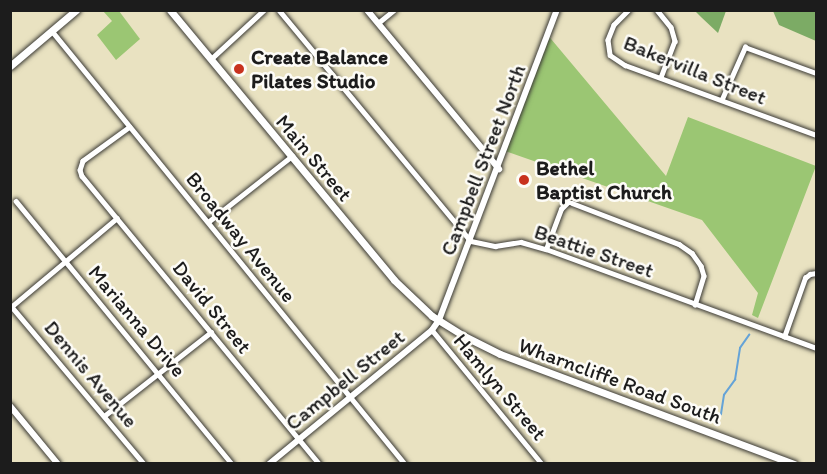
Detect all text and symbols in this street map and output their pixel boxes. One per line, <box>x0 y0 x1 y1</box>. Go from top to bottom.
street label: Bakervilla Street <box>620 30 770 110</box>
place label: Create Balance Pilates Studio <box>251 44 388 94</box>
street label: Campbell Street North <box>435 61 531 259</box>
marker: Create Balance Pilates Studio <box>232 62 246 76</box>
street label: Main Street <box>271 110 357 206</box>
place label: Bethel Baptist Church <box>536 155 672 205</box>
street label: Broadway Avenue <box>181 167 301 307</box>
marker: Bethel Baptist Church <box>517 173 531 187</box>
street label: Beattie Street <box>531 219 657 283</box>
street label: David Street <box>167 256 257 358</box>
street label: Marianna Drive <box>83 260 191 382</box>
street label: Dennis Avenue <box>39 315 143 433</box>
street label: Campbell Street <box>281 324 409 436</box>
street label: Hamlyn Street <box>448 329 552 445</box>
street label: Wharncliffe Road South <box>515 333 725 429</box>

